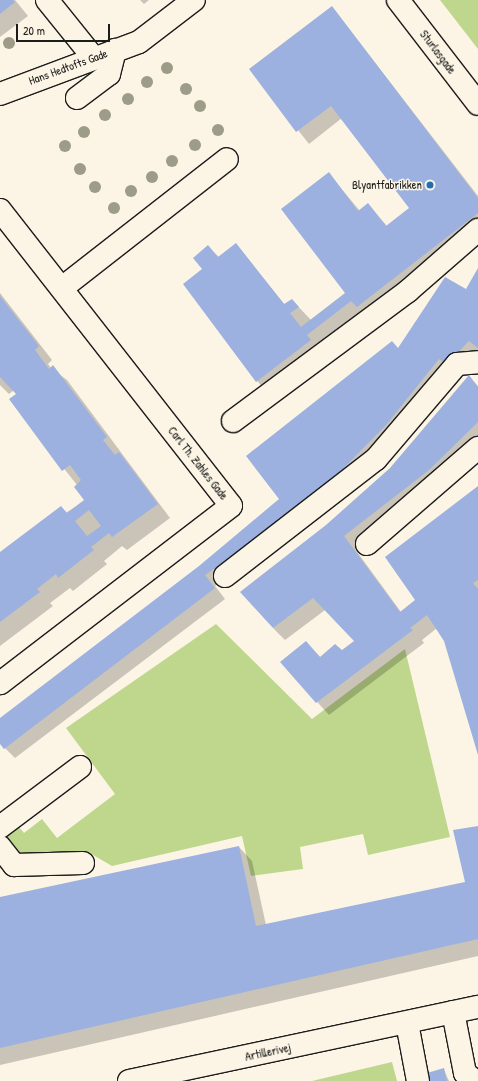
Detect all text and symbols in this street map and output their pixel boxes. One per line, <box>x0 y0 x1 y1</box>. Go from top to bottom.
scale bar <box>18 16 112 42</box>
text: 20 m <box>23 22 45 39</box>
street label: Sturlasgade <box>417 27 459 77</box>
street label: Hans Hedtofts Gade <box>27 46 109 88</box>
place label: Blyantfabrikken <box>352 178 422 192</box>
marker: Blyantfabrikken <box>425 180 435 190</box>
street label: Carl Th. Zahles Gade <box>165 424 231 502</box>
street label: Artillerivej <box>244 1040 292 1064</box>

